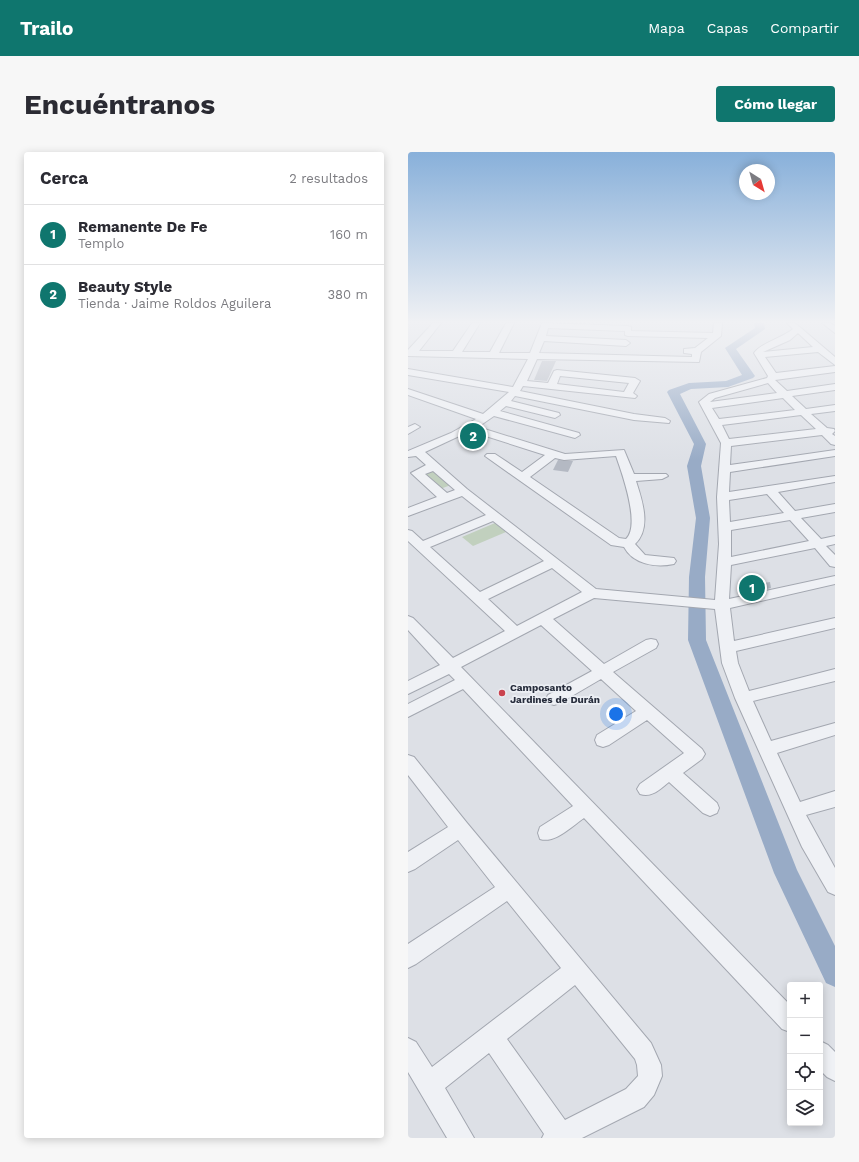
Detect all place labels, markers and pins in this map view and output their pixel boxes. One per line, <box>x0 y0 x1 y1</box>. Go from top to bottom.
pin: 2 <box>460 421 486 451</box>
pin: 1 <box>739 573 765 603</box>
place label: Camposanto Jardines de Durán <box>510 682 600 705</box>
marker: Camposanto Jardines de Durán <box>497 688 507 698</box>

